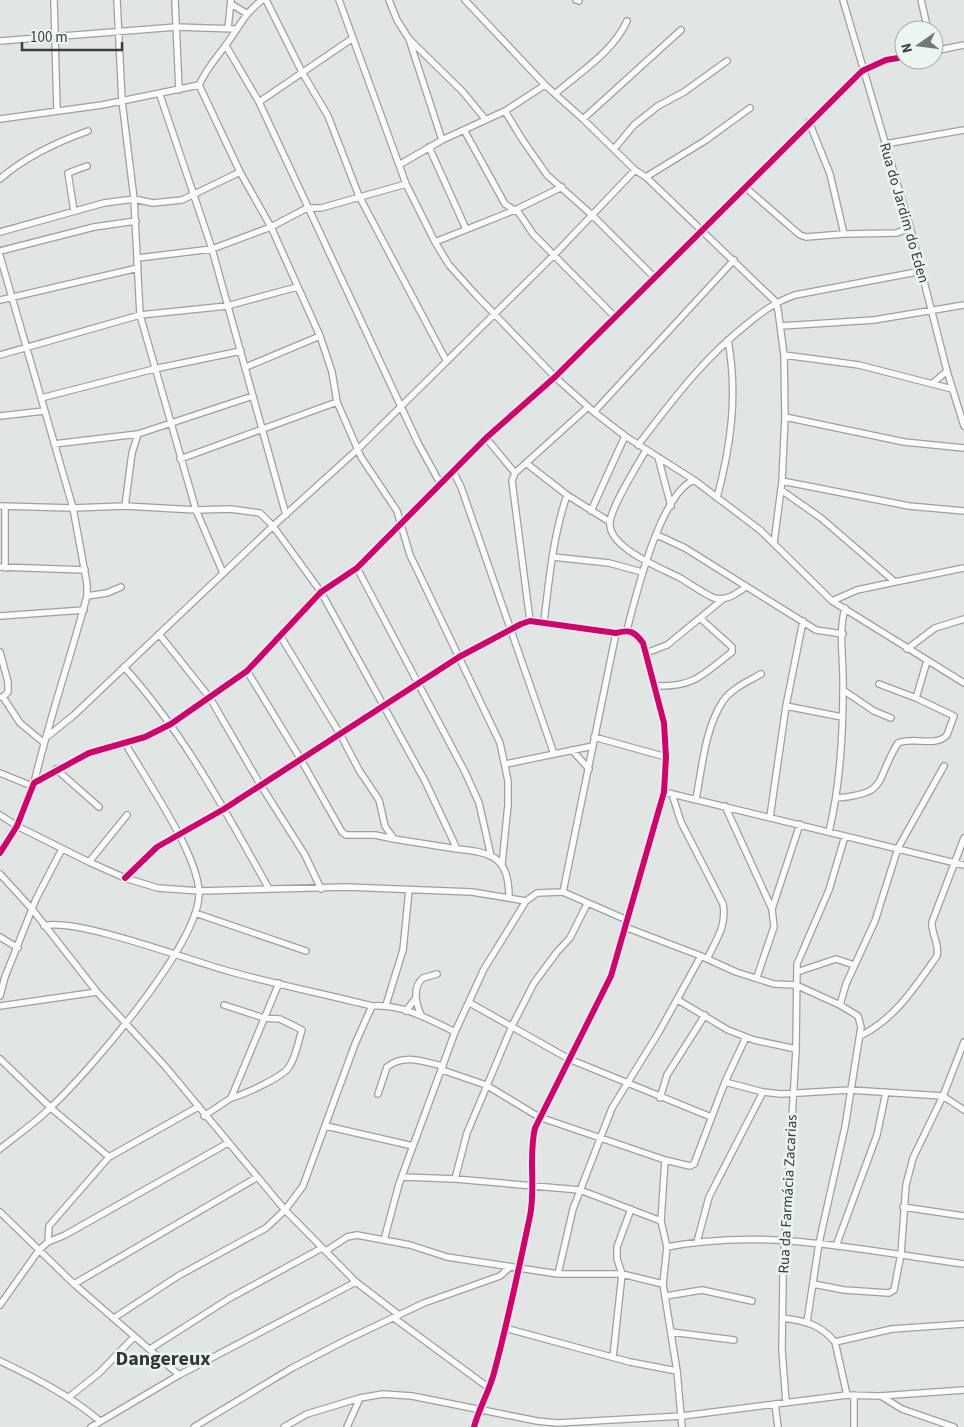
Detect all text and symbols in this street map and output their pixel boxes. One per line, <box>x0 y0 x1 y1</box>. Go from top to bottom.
scale bar <box>22 20 122 52</box>
north arrow <box>894 20 944 70</box>
text: 100 m <box>30 27 68 48</box>
text: N <box>897 41 918 55</box>
street label: Rua do Jardim do Eden <box>874 140 934 286</box>
street label: Rua da Farmácia Zacarias <box>773 1114 803 1274</box>
district label: Dangereux <box>115 1345 211 1373</box>

